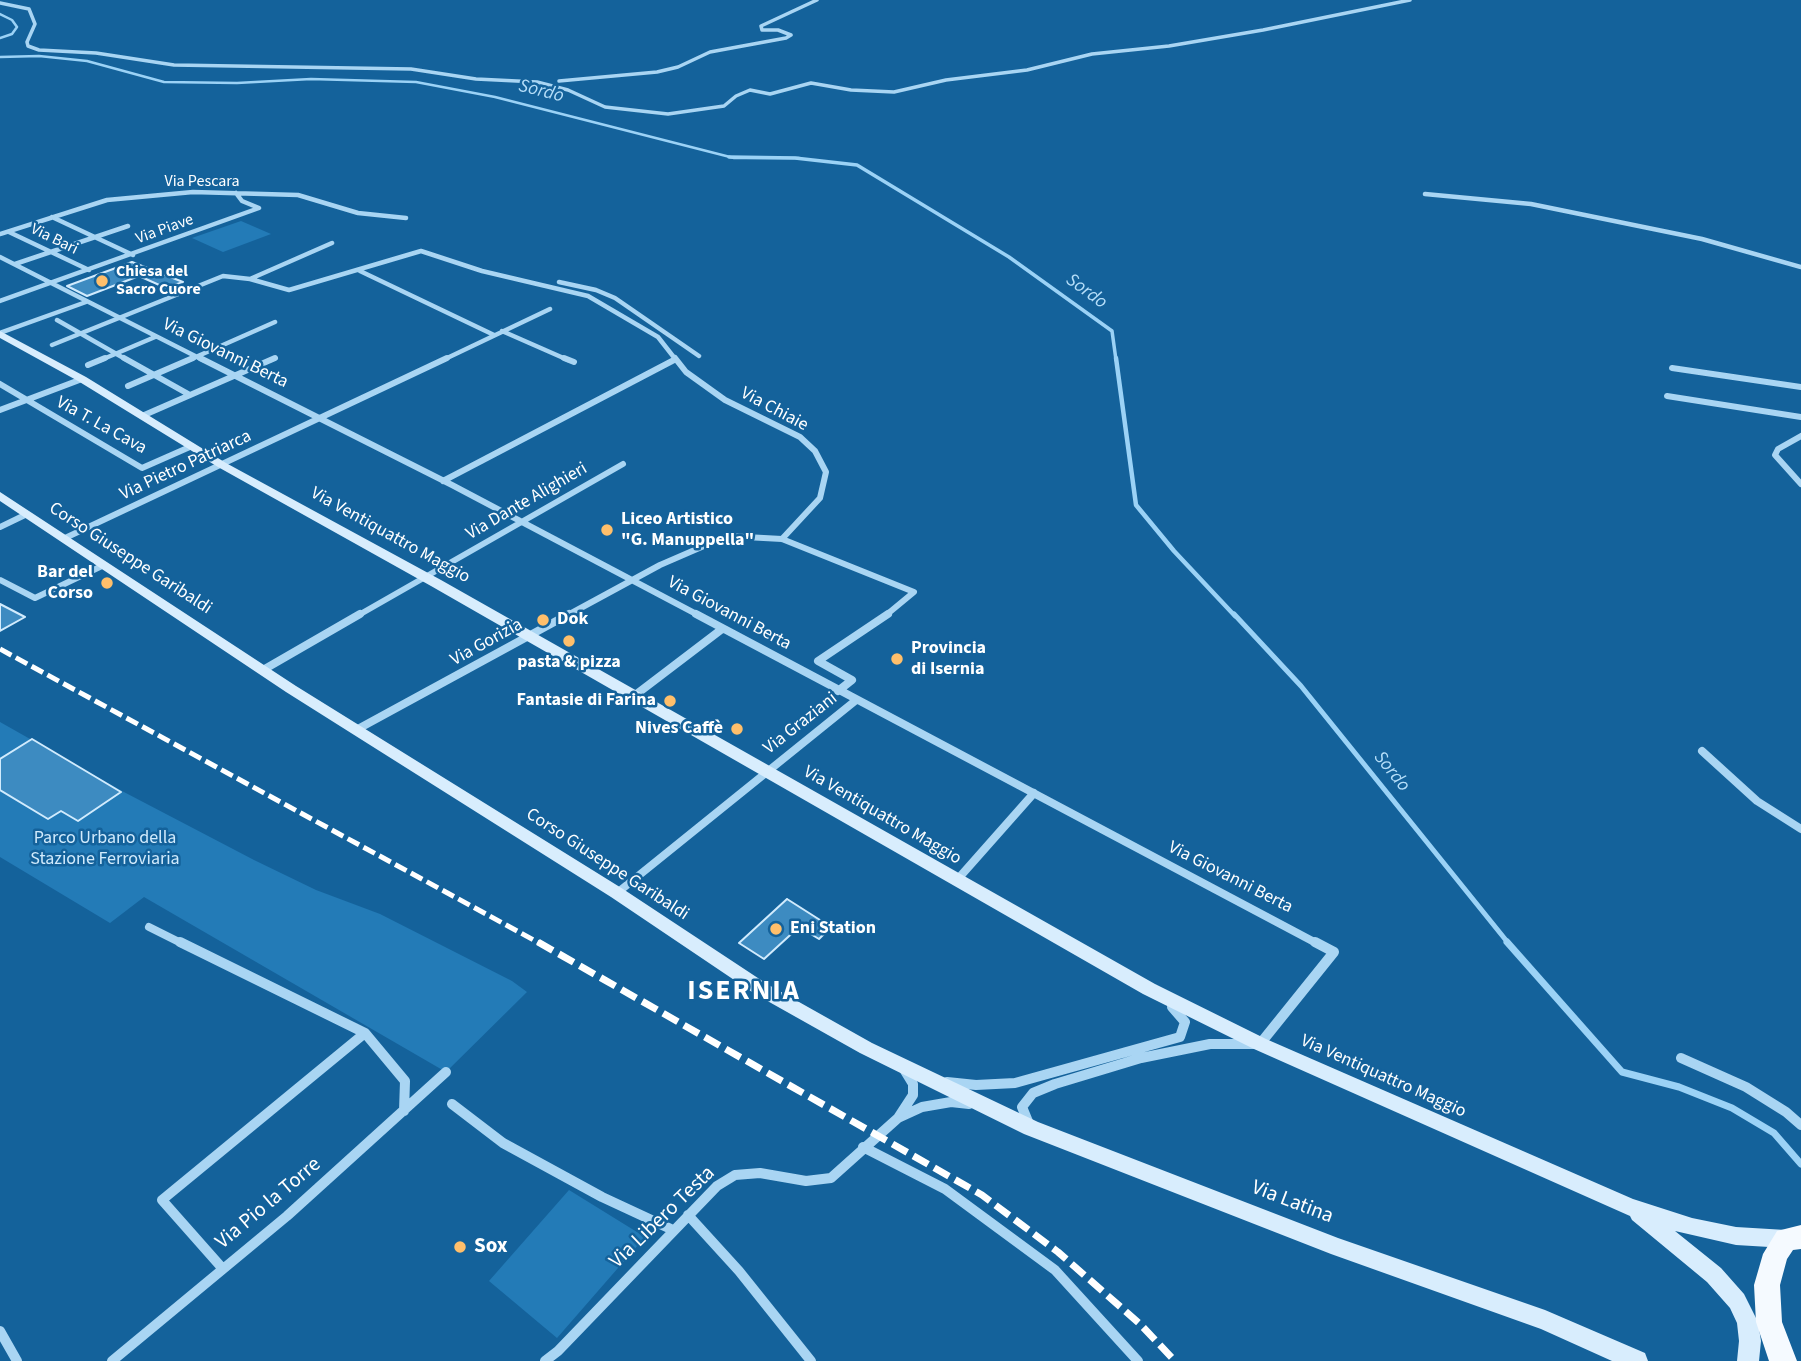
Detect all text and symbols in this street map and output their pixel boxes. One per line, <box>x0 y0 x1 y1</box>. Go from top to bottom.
water label: Sordo <box>516 75 566 109</box>
street label: Via Pescara <box>164 172 240 192</box>
street label: Via Piave <box>134 211 196 249</box>
street label: Via Bari <box>27 220 81 260</box>
place label: Chiesa del Sacro Cuore <box>116 262 201 300</box>
water label: Sordo <box>1061 269 1111 315</box>
marker: Chiesa del Sacro Cuore <box>94 273 110 289</box>
street label: Via Giovanni Berta <box>159 314 291 394</box>
street label: Via Chiaie <box>737 383 811 437</box>
street label: Via T. La Cava <box>52 392 150 460</box>
street label: Via Pietro Patriarca <box>117 426 255 506</box>
street label: Via Dante Alighieri <box>463 459 591 545</box>
street label: Via Ventiquattro Maggio <box>306 483 474 589</box>
street label: Corso Giuseppe Garibaldi <box>44 498 216 620</box>
place label: Liceo Artistico "G. Manuppella" <box>621 509 754 552</box>
marker: Liceo Artistico "G. Manuppella" <box>599 522 615 538</box>
place label: Bar del Corso <box>37 562 93 604</box>
street label: Via Giovanni Berta <box>663 572 795 656</box>
marker: Bar del Corso <box>99 575 115 591</box>
place label: Dok <box>557 609 588 631</box>
marker: Dok <box>535 612 551 628</box>
street label: Via Gorizia <box>447 614 527 672</box>
marker: pasta & pizza <box>561 633 577 649</box>
place label: Provincia di Isernia <box>911 638 986 680</box>
marker: Provincia di Isernia <box>889 651 905 667</box>
place label: pasta & pizza <box>517 652 621 674</box>
street label: Via Graziani <box>760 688 842 760</box>
place label: Fantasie di Farina <box>517 690 656 712</box>
marker: Fantasie di Farina <box>662 693 678 709</box>
place label: Nives Caffè <box>635 718 723 740</box>
marker: Nives Caffè <box>729 721 745 737</box>
water label: Sordo <box>1368 747 1414 797</box>
street label: Via Ventiquattro Maggio <box>799 762 965 870</box>
street label: Corso Giuseppe Garibaldi <box>521 804 693 926</box>
park label: Parco Urbano della Stazione Ferroviaria <box>30 828 180 870</box>
street label: Via Giovanni Berta <box>1164 837 1296 919</box>
place label: Eni Station <box>790 918 876 940</box>
marker: Eni Station <box>768 921 784 937</box>
district label: ISERNIA <box>688 976 800 1010</box>
street label: Via Ventiquattro Maggio <box>1297 1031 1469 1123</box>
street label: Via Pio la Torre <box>211 1153 327 1255</box>
street label: Via Libero Testa <box>605 1161 721 1275</box>
street label: Via Latina <box>1248 1176 1336 1230</box>
place label: Sox <box>474 1234 508 1260</box>
marker: Sox <box>452 1239 468 1255</box>

